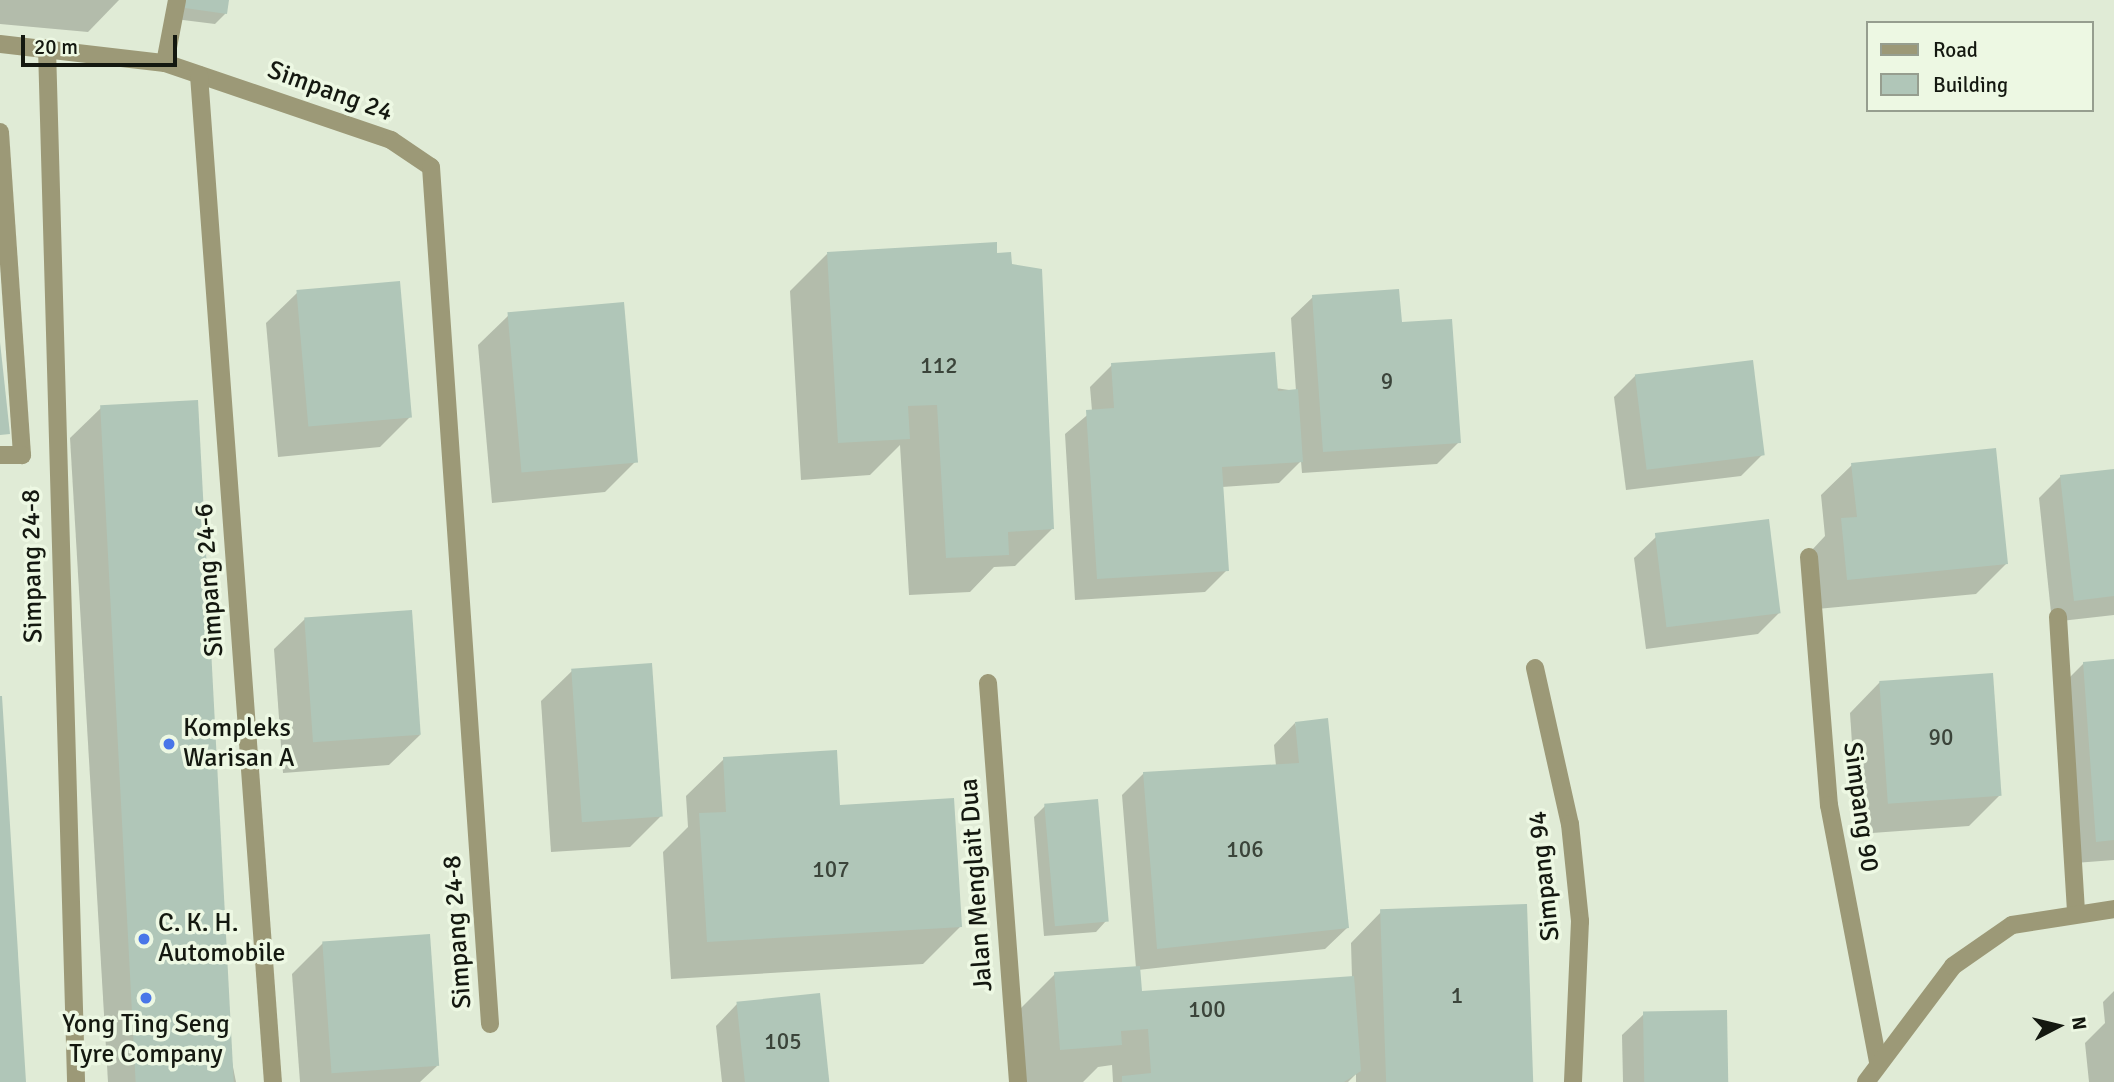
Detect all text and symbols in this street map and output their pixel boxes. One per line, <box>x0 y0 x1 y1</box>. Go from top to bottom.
scale bar <box>24 21 180 65</box>
legend <box>1866 21 2093 112</box>
text: 20 m <box>34 34 78 60</box>
text: Road <box>1933 37 1978 63</box>
street label: Simpang 24 <box>263 55 397 129</box>
text: Building <box>1933 72 2008 98</box>
house number: 112 <box>920 352 958 380</box>
house number: 9 <box>1381 368 1393 396</box>
street label: Simpang 24-8 <box>16 489 50 643</box>
street label: Simpang 24-6 <box>189 502 231 658</box>
place label: Kompleks Warisan A <box>183 713 295 774</box>
house number: 90 <box>1929 724 1953 752</box>
marker: Kompleks Warisan A <box>161 736 177 752</box>
street label: Simpang 90 <box>1835 740 1885 874</box>
street label: Jalan Menglait Dua <box>954 777 1000 993</box>
street label: Simpang 94 <box>1523 809 1567 943</box>
house number: 106 <box>1226 836 1264 864</box>
street label: Simpang 24-8 <box>437 854 479 1010</box>
house number: 107 <box>812 856 850 884</box>
place label: C. K. H. Automobile <box>158 908 286 970</box>
marker: C. K. H. Automobile <box>136 931 152 947</box>
house number: 1 <box>1451 982 1463 1010</box>
marker: Yong Ting Seng Tyre Company <box>138 990 154 1006</box>
north arrow <box>2023 991 2093 1061</box>
house number: 100 <box>1188 996 1226 1024</box>
place label: Yong Ting Seng Tyre Company <box>62 1009 230 1070</box>
text: N <box>2066 1015 2092 1031</box>
house number: 105 <box>764 1028 802 1056</box>

